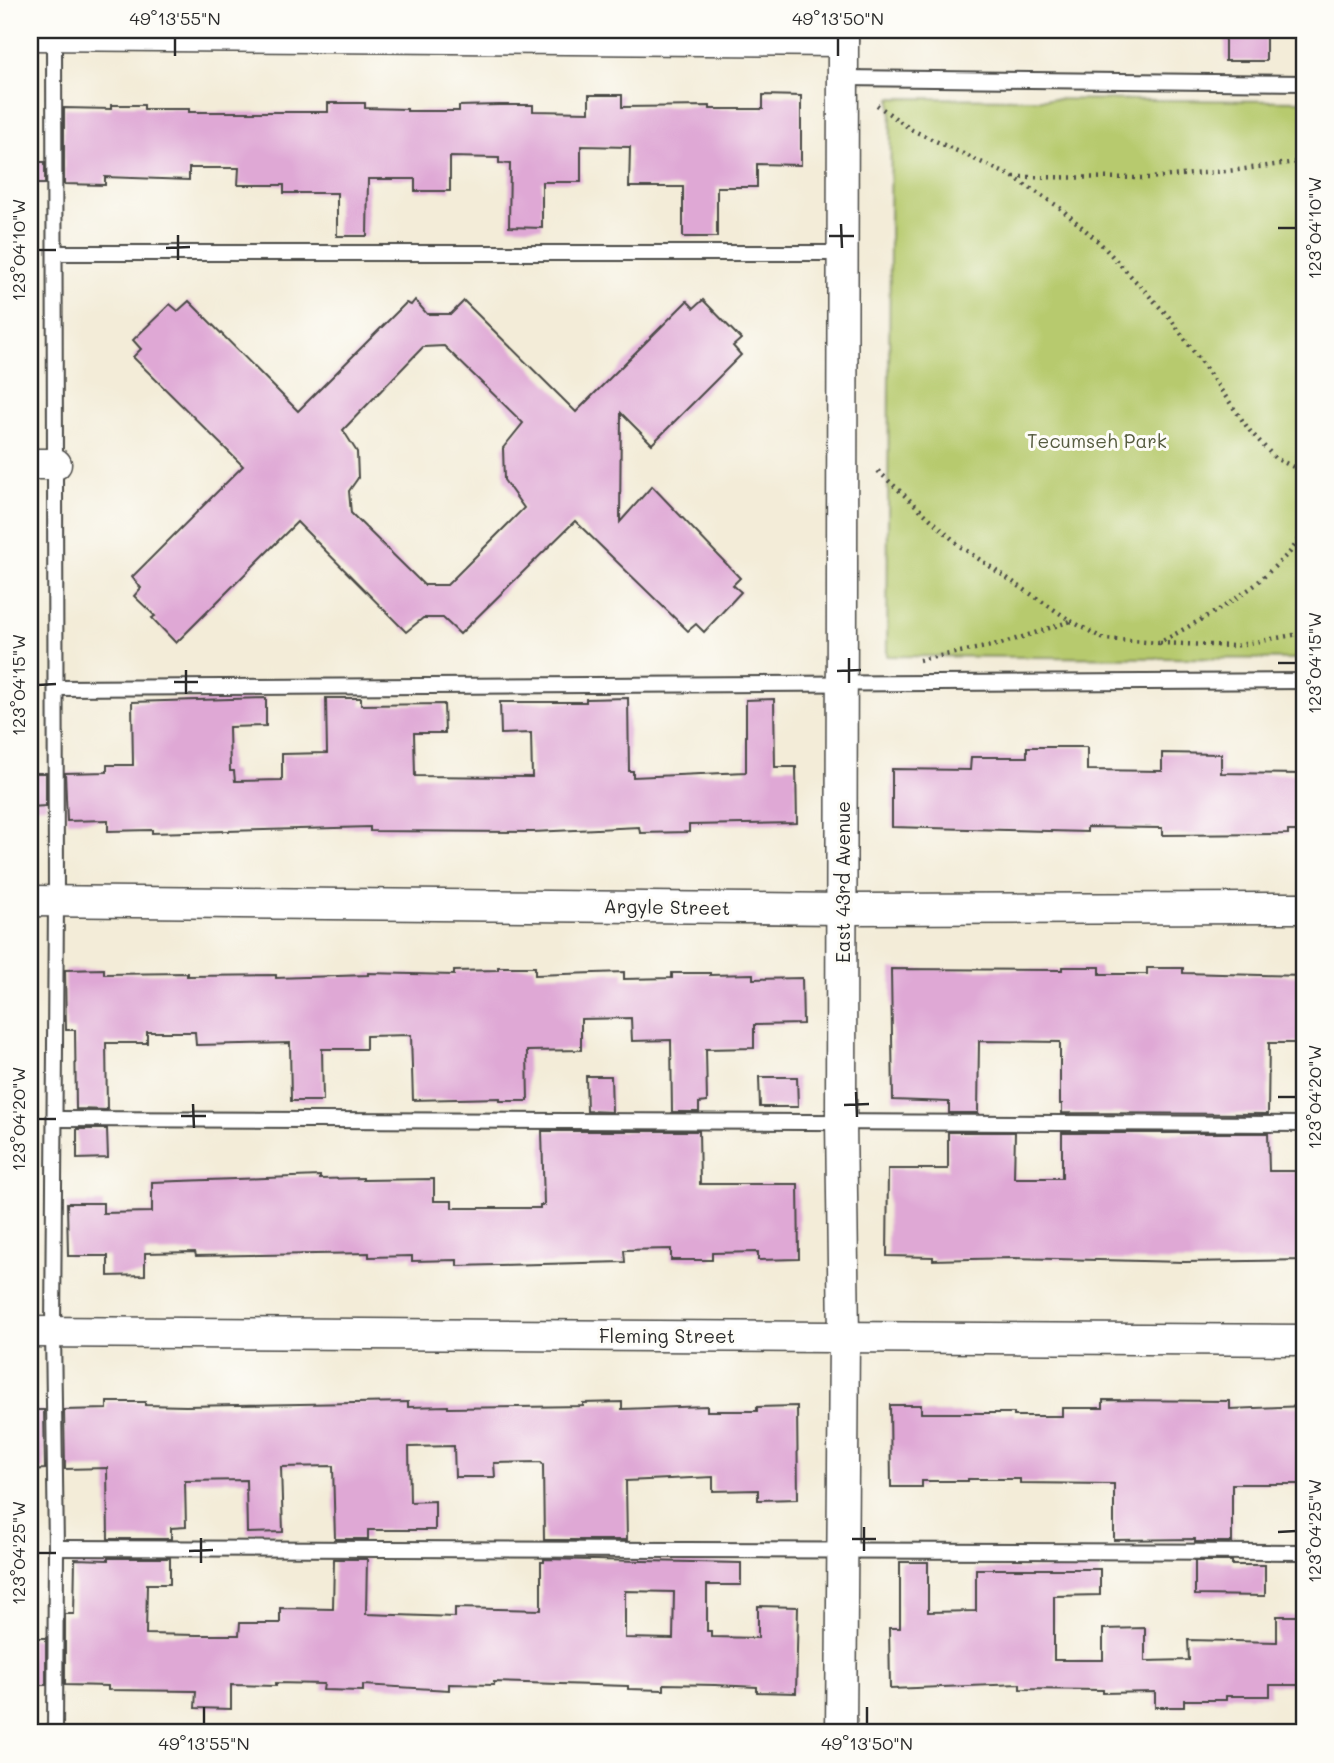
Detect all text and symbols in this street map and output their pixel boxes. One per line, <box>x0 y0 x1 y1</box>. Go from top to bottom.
text: 49°13'55"N <box>129 6 221 30</box>
text: 49°13'50"N <box>792 6 884 30</box>
text: 123°04'10"W <box>1302 177 1326 279</box>
text: 123°04'10"W <box>6 199 30 301</box>
park label: Tecumseh Park <box>1027 428 1167 453</box>
text: 123°04'15"W <box>1302 612 1326 714</box>
text: 123°04'15"W <box>6 634 30 736</box>
street label: East 43rd Avenue <box>830 801 855 963</box>
street label: Argyle Street <box>603 893 731 920</box>
text: 123°04'20"W <box>1302 1045 1326 1149</box>
text: 123°04'20"W <box>6 1067 30 1171</box>
street label: Fleming Street <box>599 1323 735 1348</box>
text: 123°04'25"W <box>1302 1479 1326 1583</box>
text: 123°04'25"W <box>6 1501 30 1605</box>
text: 49°13'55"N <box>158 1731 250 1755</box>
text: 49°13'50"N <box>821 1731 913 1755</box>

